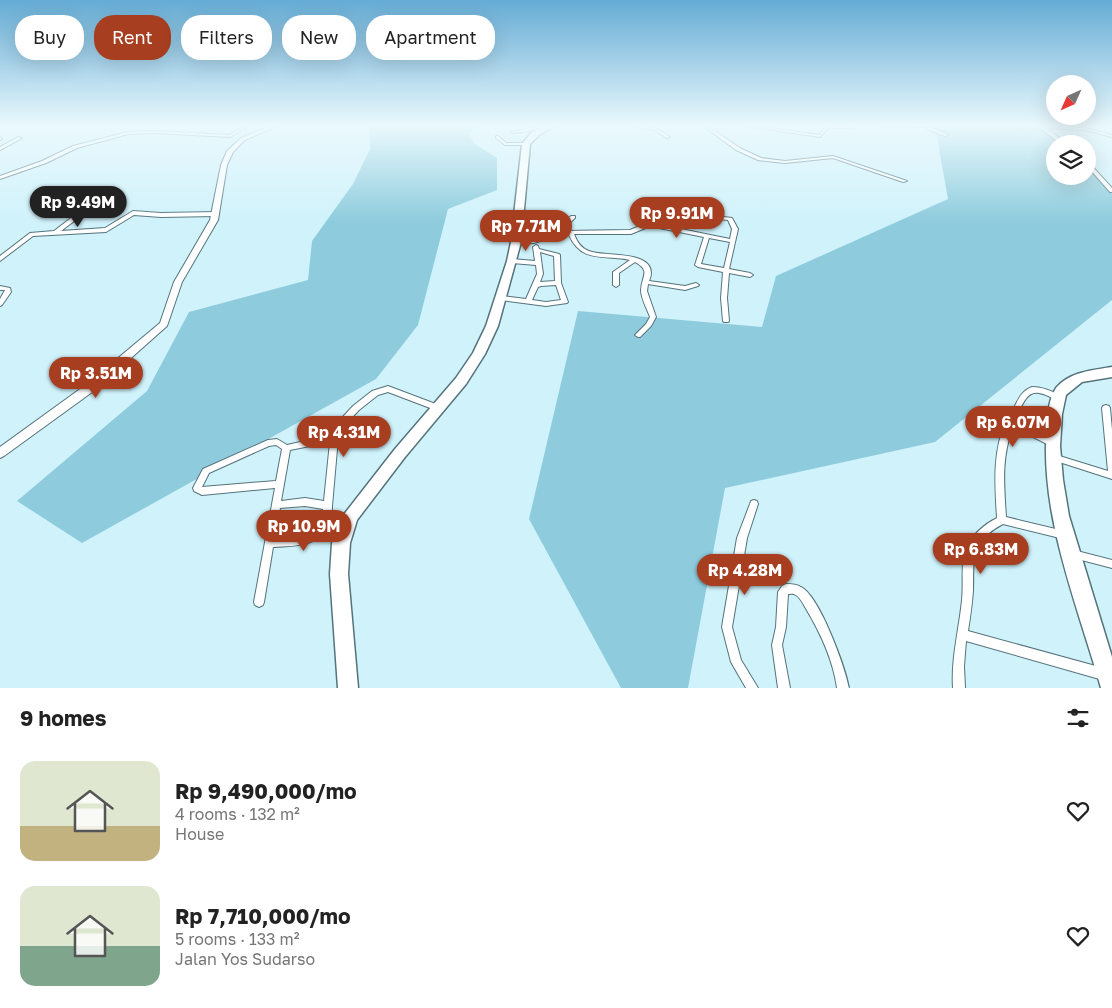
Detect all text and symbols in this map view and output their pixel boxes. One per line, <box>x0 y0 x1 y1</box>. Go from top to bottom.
chip: Buy <box>15 15 84 60</box>
chip: Rent <box>94 15 171 60</box>
chip: Filters <box>181 15 272 60</box>
chip: New <box>282 15 356 60</box>
chip: Apartment <box>366 15 495 60</box>
north arrow <box>1046 75 1096 125</box>
map controls <box>1046 75 1096 185</box>
button: layers <box>1046 135 1096 185</box>
pin: Rp 9.49M <box>26 186 130 228</box>
text: Rp 9.49M <box>41 192 115 212</box>
pin: Rp 9.91M <box>625 196 729 239</box>
text: Rp 9.91M <box>641 203 713 223</box>
pin: Rp 7.71M <box>474 210 578 252</box>
text: Rp 7.71M <box>491 216 561 236</box>
pin: Rp 3.51M <box>44 356 148 399</box>
text: Rp 3.51M <box>60 363 132 383</box>
pin: Rp 6.07M <box>961 406 1065 448</box>
text: Rp 6.07M <box>976 412 1050 432</box>
pin: Rp 4.31M <box>292 416 396 458</box>
text: Rp 4.31M <box>308 422 380 442</box>
pin: Rp 10.9M <box>252 510 356 552</box>
text: Rp 10.9M <box>267 516 341 536</box>
pin: Rp 6.83M <box>929 532 1033 575</box>
text: Rp 6.83M <box>944 539 1018 559</box>
pin: Rp 4.28M <box>693 554 797 596</box>
text: Rp 4.28M <box>708 560 782 580</box>
icon: filters <box>1064 704 1092 732</box>
text: 9 homes <box>20 705 106 731</box>
text: Rp 9,490,000/mo <box>175 778 357 804</box>
icon: home <box>60 781 120 841</box>
icon: heart <box>1064 797 1092 825</box>
text: 4 rooms · 132 m² <box>175 804 300 824</box>
text: House <box>175 824 224 844</box>
text: Rp 7,710,000/mo <box>175 903 351 929</box>
icon: home <box>60 906 120 966</box>
icon: heart <box>1064 922 1092 950</box>
text: 5 rooms · 133 m² <box>175 929 299 949</box>
text: Jalan Yos Sudarso <box>175 949 315 969</box>

